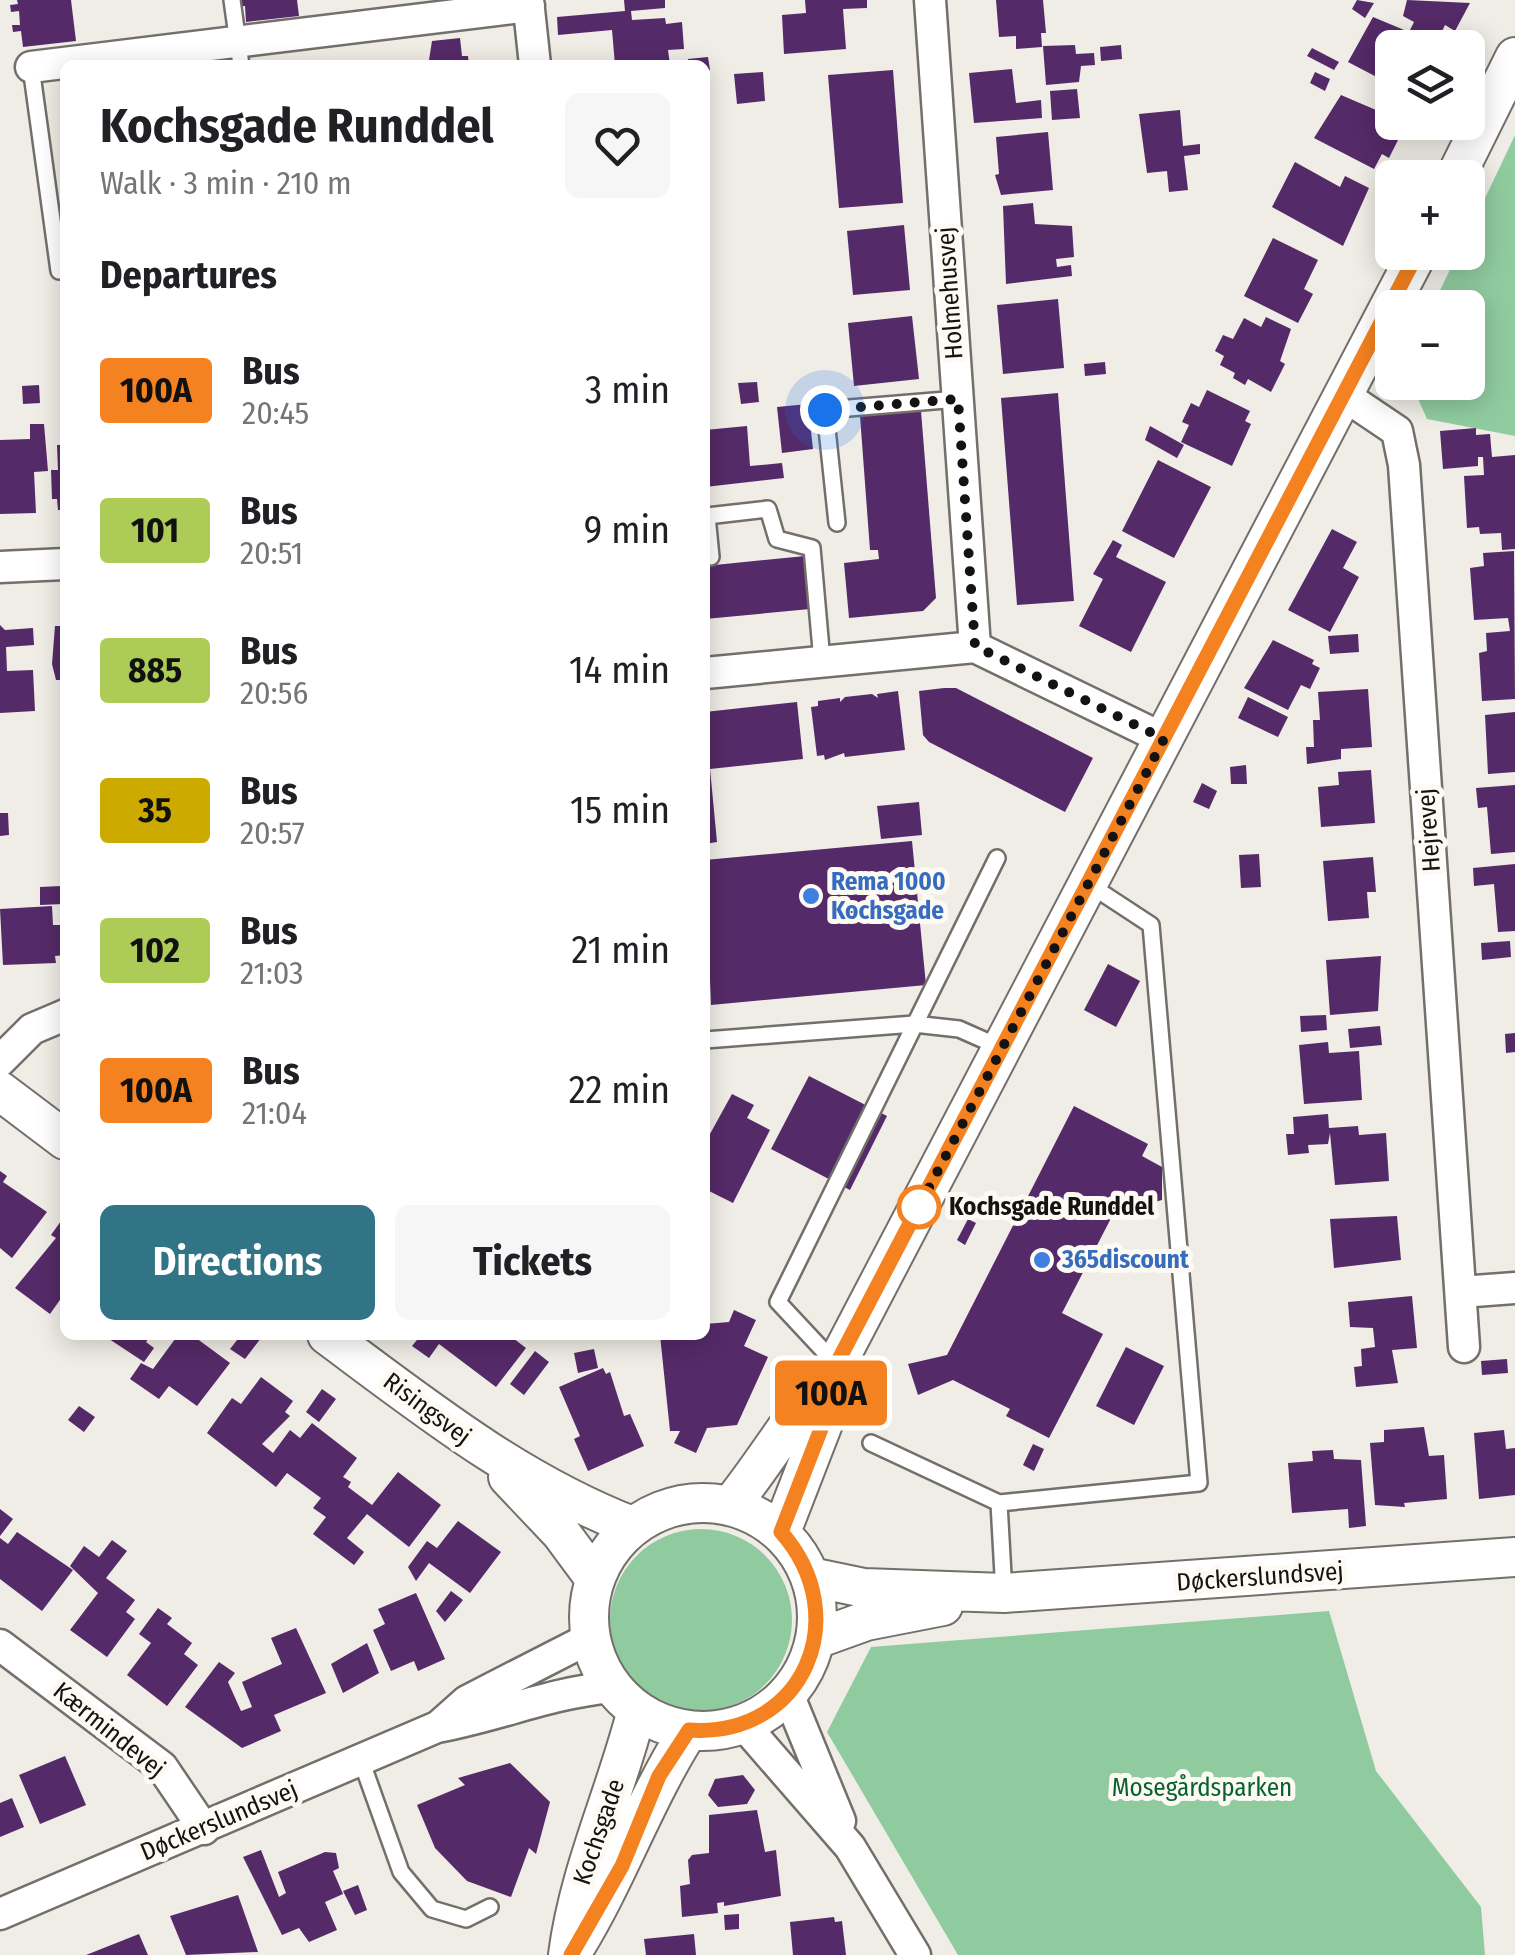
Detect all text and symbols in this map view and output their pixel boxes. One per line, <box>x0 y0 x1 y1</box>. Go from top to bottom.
map controls <box>1375 30 1485 400</box>
button: layers <box>1375 30 1485 140</box>
button: heart <box>565 93 670 198</box>
text: Kochsgade Runddel <box>100 97 494 155</box>
button: + <box>1375 160 1485 270</box>
text: Walk · 3 min · 210 m <box>100 164 352 202</box>
street label: Holmehusvej <box>930 226 970 360</box>
text: Departures <box>100 252 277 298</box>
button: − <box>1375 290 1485 400</box>
text: Bus <box>242 348 300 394</box>
text: 3 min <box>585 367 670 413</box>
text: 100A <box>120 369 192 411</box>
your location <box>800 385 850 435</box>
text: 20:45 <box>242 394 309 432</box>
text: Bus <box>240 488 298 534</box>
text: 9 min <box>584 507 670 553</box>
text: 101 <box>131 509 179 551</box>
text: 20:51 <box>240 534 303 572</box>
text: Bus <box>240 628 298 674</box>
text: 14 min <box>569 647 670 693</box>
text: 885 <box>128 649 182 691</box>
text: 20:56 <box>240 674 308 712</box>
text: Bus <box>240 768 298 814</box>
text: 15 min <box>570 787 670 833</box>
street label: Hejrevej <box>1411 787 1447 873</box>
text: 35 <box>138 789 172 831</box>
text: 20:57 <box>240 814 305 852</box>
place label: Rema 1000 Kochsgade <box>831 867 946 926</box>
marker: Rema 1000 Kochsgade <box>800 885 822 907</box>
text: Bus <box>240 908 298 954</box>
text: 21 min <box>572 927 670 973</box>
text: 102 <box>130 929 180 971</box>
text: 21:03 <box>240 954 303 992</box>
text: Bus <box>242 1048 300 1094</box>
text: 22 min <box>569 1067 670 1113</box>
text: 100A <box>120 1069 192 1111</box>
text: 21:04 <box>242 1094 307 1132</box>
marker: Kochsgade Runddel <box>898 1186 940 1228</box>
place label: Kochsgade Runddel <box>949 1192 1154 1222</box>
button: Directions <box>100 1205 375 1320</box>
button: Tickets <box>395 1205 670 1320</box>
place label: 365discount <box>1061 1245 1190 1275</box>
marker: 365discount <box>1031 1249 1053 1271</box>
line badge: 100A <box>761 1360 901 1426</box>
street label: Risingsvej <box>377 1366 477 1452</box>
text: 100A <box>795 1372 867 1414</box>
street label: Døckerslundsvej <box>1175 1556 1345 1598</box>
street label: Kærmindevej <box>47 1676 171 1784</box>
park label: Mosegårdsparken <box>1112 1773 1292 1803</box>
street label: Døckerslundsvej <box>136 1774 302 1868</box>
street label: Kochsgade <box>567 1775 631 1889</box>

